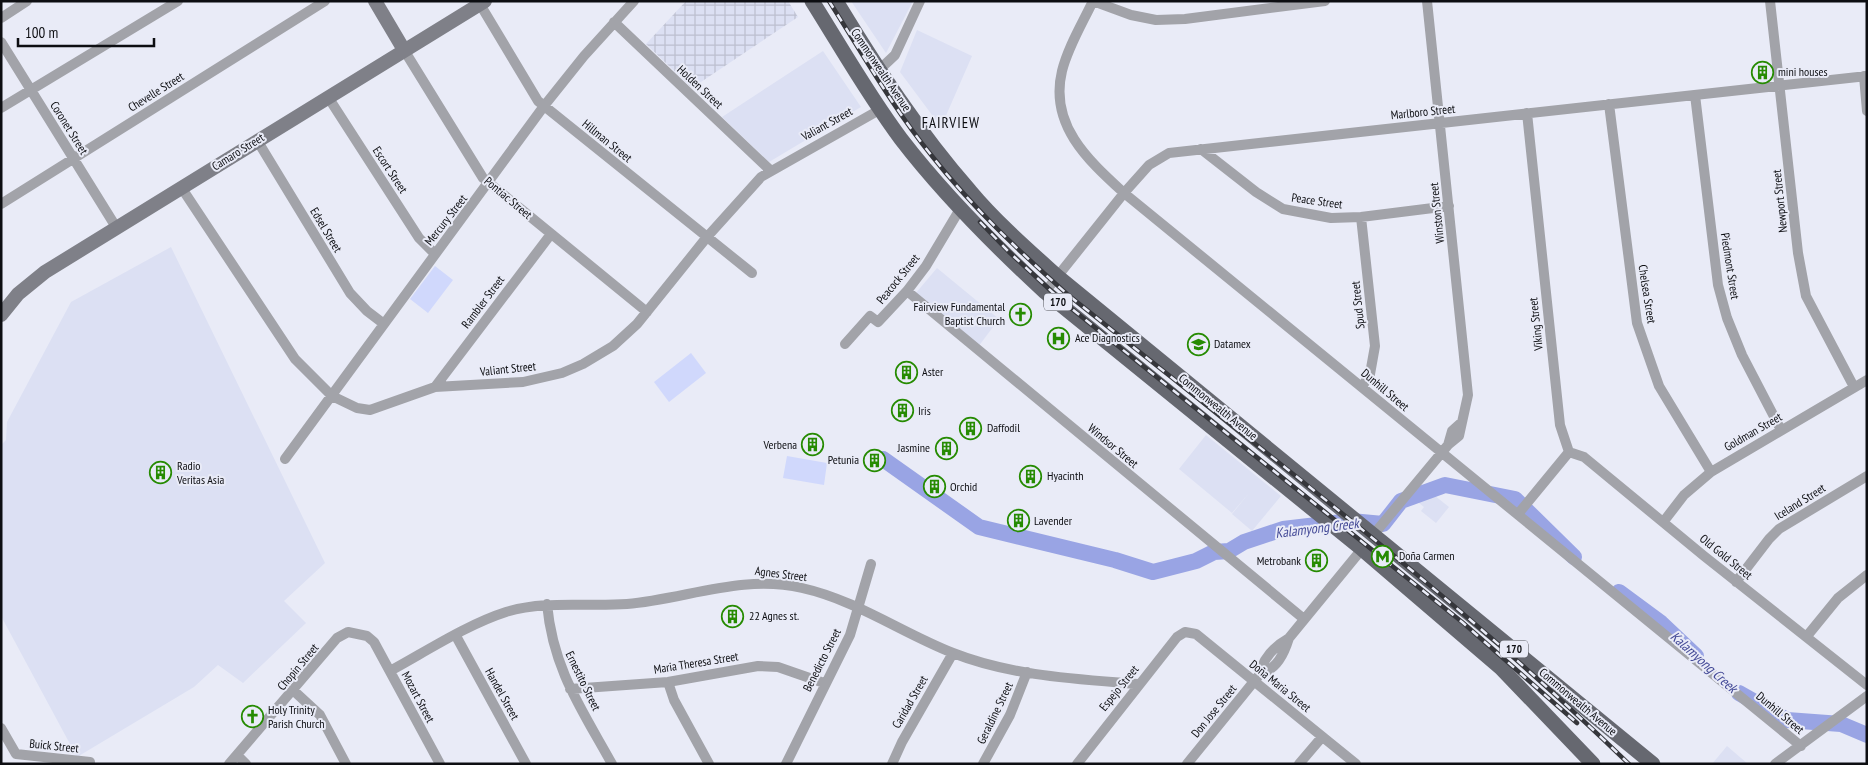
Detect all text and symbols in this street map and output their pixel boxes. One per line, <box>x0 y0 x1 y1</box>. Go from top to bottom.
scale bar <box>18 15 154 47</box>
text: 100 m <box>25 23 58 42</box>
street label: Commonwealth Avenue <box>848 25 915 114</box>
building icon: mini houses <box>1750 60 1774 84</box>
street label: Holden Street <box>674 62 727 112</box>
place label: mini houses <box>1778 64 1828 79</box>
street label: Chevelle Street <box>125 68 187 115</box>
street label: Coronet Street <box>47 98 92 158</box>
street label: Marlboro Street <box>1390 101 1457 122</box>
street label: Valiant Street <box>798 103 855 144</box>
district label: FAIRVIEW <box>922 113 980 132</box>
street label: Hillman Street <box>579 116 636 166</box>
street label: Camaro Street <box>209 129 267 173</box>
street label: Escort Street <box>370 144 411 197</box>
street label: Newport Street <box>1769 168 1790 233</box>
street label: Pontiac Street <box>481 173 536 222</box>
street label: Winston Street <box>1426 181 1447 244</box>
street label: Peace Street <box>1291 190 1344 212</box>
street label: Mercury Street <box>421 191 470 248</box>
street label: Edsel Street <box>307 205 346 255</box>
street label: Piedmont Street <box>1718 232 1743 301</box>
street label: Peacock Street <box>873 250 923 307</box>
street label: Chelsea Street <box>1635 263 1660 325</box>
street label: Rambler Street <box>458 272 508 331</box>
street label: Spud Street <box>1347 280 1367 330</box>
road number: 170 <box>1044 294 1072 310</box>
street label: Viking Street <box>1525 296 1546 352</box>
place label: Fairview Fundamental Baptist Church <box>913 299 1005 328</box>
church icon: Fairview Fundamental Baptist Church <box>1009 302 1033 326</box>
hospital icon: Ace Diagnostics <box>1047 326 1071 350</box>
place label: Ace Diagnostics <box>1075 330 1140 345</box>
school or university icon: Datamex <box>1186 332 1210 356</box>
place label: Datamex <box>1214 336 1251 351</box>
street label: Valiant Street <box>478 358 537 379</box>
building icon: Aster <box>894 360 918 384</box>
place label: Aster <box>922 364 944 379</box>
street label: Dunhill Street <box>1358 365 1413 414</box>
street label: Commonwealth Avenue <box>1176 370 1261 443</box>
building icon: Iris <box>890 399 914 423</box>
place label: Iris <box>918 403 931 418</box>
street label: Goldman Street <box>1721 409 1785 454</box>
building icon: Daffodil <box>959 416 983 440</box>
place label: Daffodil <box>987 420 1020 435</box>
street label: Windsor Street <box>1085 420 1142 471</box>
building icon: Verbena <box>801 433 825 457</box>
building icon: Jasmine <box>934 436 958 460</box>
place label: Verbena <box>763 437 797 452</box>
place label: Jasmine <box>897 440 930 455</box>
building icon: Petunia <box>863 448 887 472</box>
place label: Petunia <box>828 452 859 467</box>
place label: Radio Veritas Asia <box>176 458 225 487</box>
building icon: Radio Veritas Asia <box>149 461 173 485</box>
building icon: Hyacinth <box>1019 464 1043 488</box>
place label: Hyacinth <box>1047 468 1083 483</box>
building icon: Orchid <box>922 475 946 499</box>
place label: Orchid <box>950 479 977 494</box>
street label: Iceland Street <box>1771 480 1829 523</box>
building icon: Lavender <box>1006 509 1030 533</box>
place label: Lavender <box>1034 513 1073 528</box>
water label: Kalamyong Creek <box>1274 514 1361 542</box>
street label: Old Gold Street <box>1697 531 1756 583</box>
metro station icon: Doña Carmen <box>1371 544 1395 568</box>
place label: Doña Carmen <box>1399 548 1455 563</box>
building icon: Metrobank <box>1305 549 1329 573</box>
place label: Metrobank <box>1257 553 1301 568</box>
street label: Agnes Street <box>754 563 809 584</box>
building icon: 22 Agnes st. <box>721 604 745 628</box>
place label: 22 Agnes st. <box>749 608 799 623</box>
street label: Benedicto Street <box>799 625 844 694</box>
water label: Kalamyong Creek <box>1667 627 1742 698</box>
street label: Chopin Street <box>274 640 322 693</box>
road number: 170 <box>1500 641 1528 658</box>
street label: Maria Theresa Street <box>653 648 740 677</box>
street label: Ernestito Street <box>563 649 605 714</box>
street label: Doña Maria Street <box>1247 656 1315 715</box>
street label: Espejo Street <box>1096 661 1142 714</box>
street label: Handel Street <box>482 665 523 723</box>
street label: Commonwealth Avenue <box>1536 665 1620 739</box>
street label: Mozart Street <box>399 668 439 726</box>
street label: Caridad Street <box>888 672 931 731</box>
street label: Geraldine Street <box>973 679 1016 746</box>
street label: Don Jose Street <box>1188 681 1240 740</box>
street label: Dunhill Street <box>1753 688 1808 737</box>
place label: Holy Trinity Parish Church <box>268 702 325 731</box>
church icon: Holy Trinity Parish Church <box>240 705 264 729</box>
street label: Buick Street <box>29 735 80 756</box>

